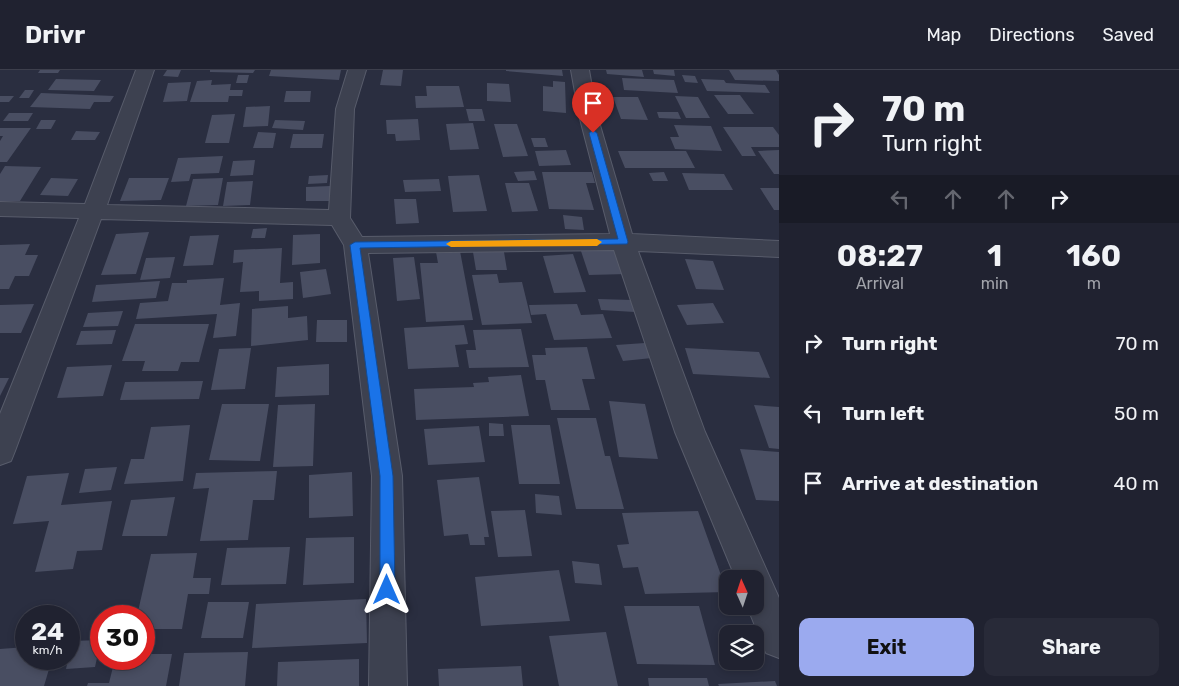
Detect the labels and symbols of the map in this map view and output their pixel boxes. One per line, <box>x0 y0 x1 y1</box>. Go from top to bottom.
pin <box>572 82 614 133</box>
position arrow <box>360 563 412 615</box>
north arrow <box>719 570 764 615</box>
speed limit sign: 30 <box>90 605 155 670</box>

